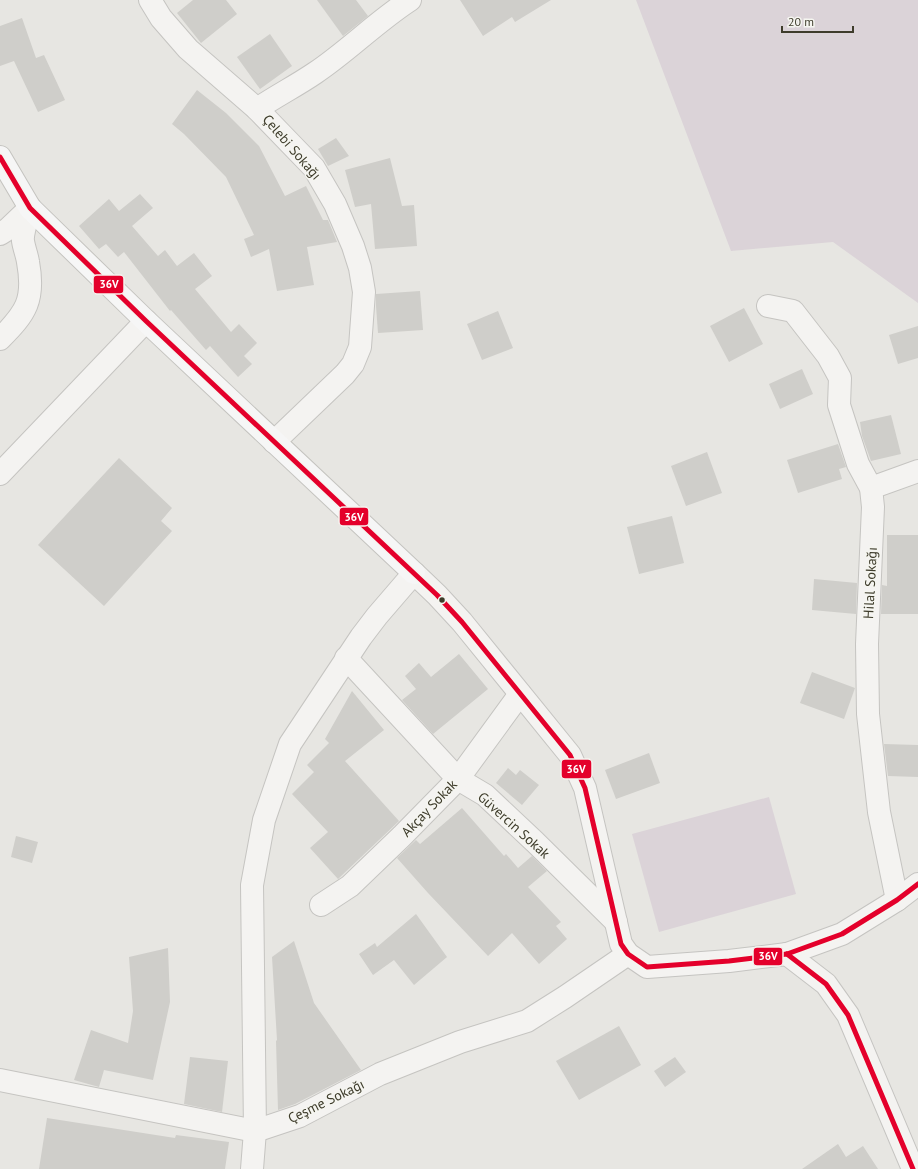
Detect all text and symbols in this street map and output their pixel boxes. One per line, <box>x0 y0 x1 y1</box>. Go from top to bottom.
scale bar <box>782 8 853 34</box>
text: 20 m <box>788 14 814 29</box>
street label: Çelebi Sokağı <box>259 111 325 183</box>
line badge: 36V <box>93 275 124 294</box>
text: 36V <box>99 277 119 291</box>
line badge: 36V <box>339 507 369 526</box>
text: 36V <box>344 510 364 524</box>
street label: Hilal Sokağı <box>859 547 881 619</box>
unlabelled marker <box>437 595 447 605</box>
line badge: 36V <box>561 759 592 779</box>
text: 36V <box>566 762 586 776</box>
street label: Akçay Sokak <box>397 775 461 841</box>
street label: Güvercin Sokak <box>474 788 554 862</box>
line badge: 36V <box>753 947 783 966</box>
text: 36V <box>758 949 778 963</box>
street label: Çeşme Sokağı <box>285 1075 367 1127</box>

